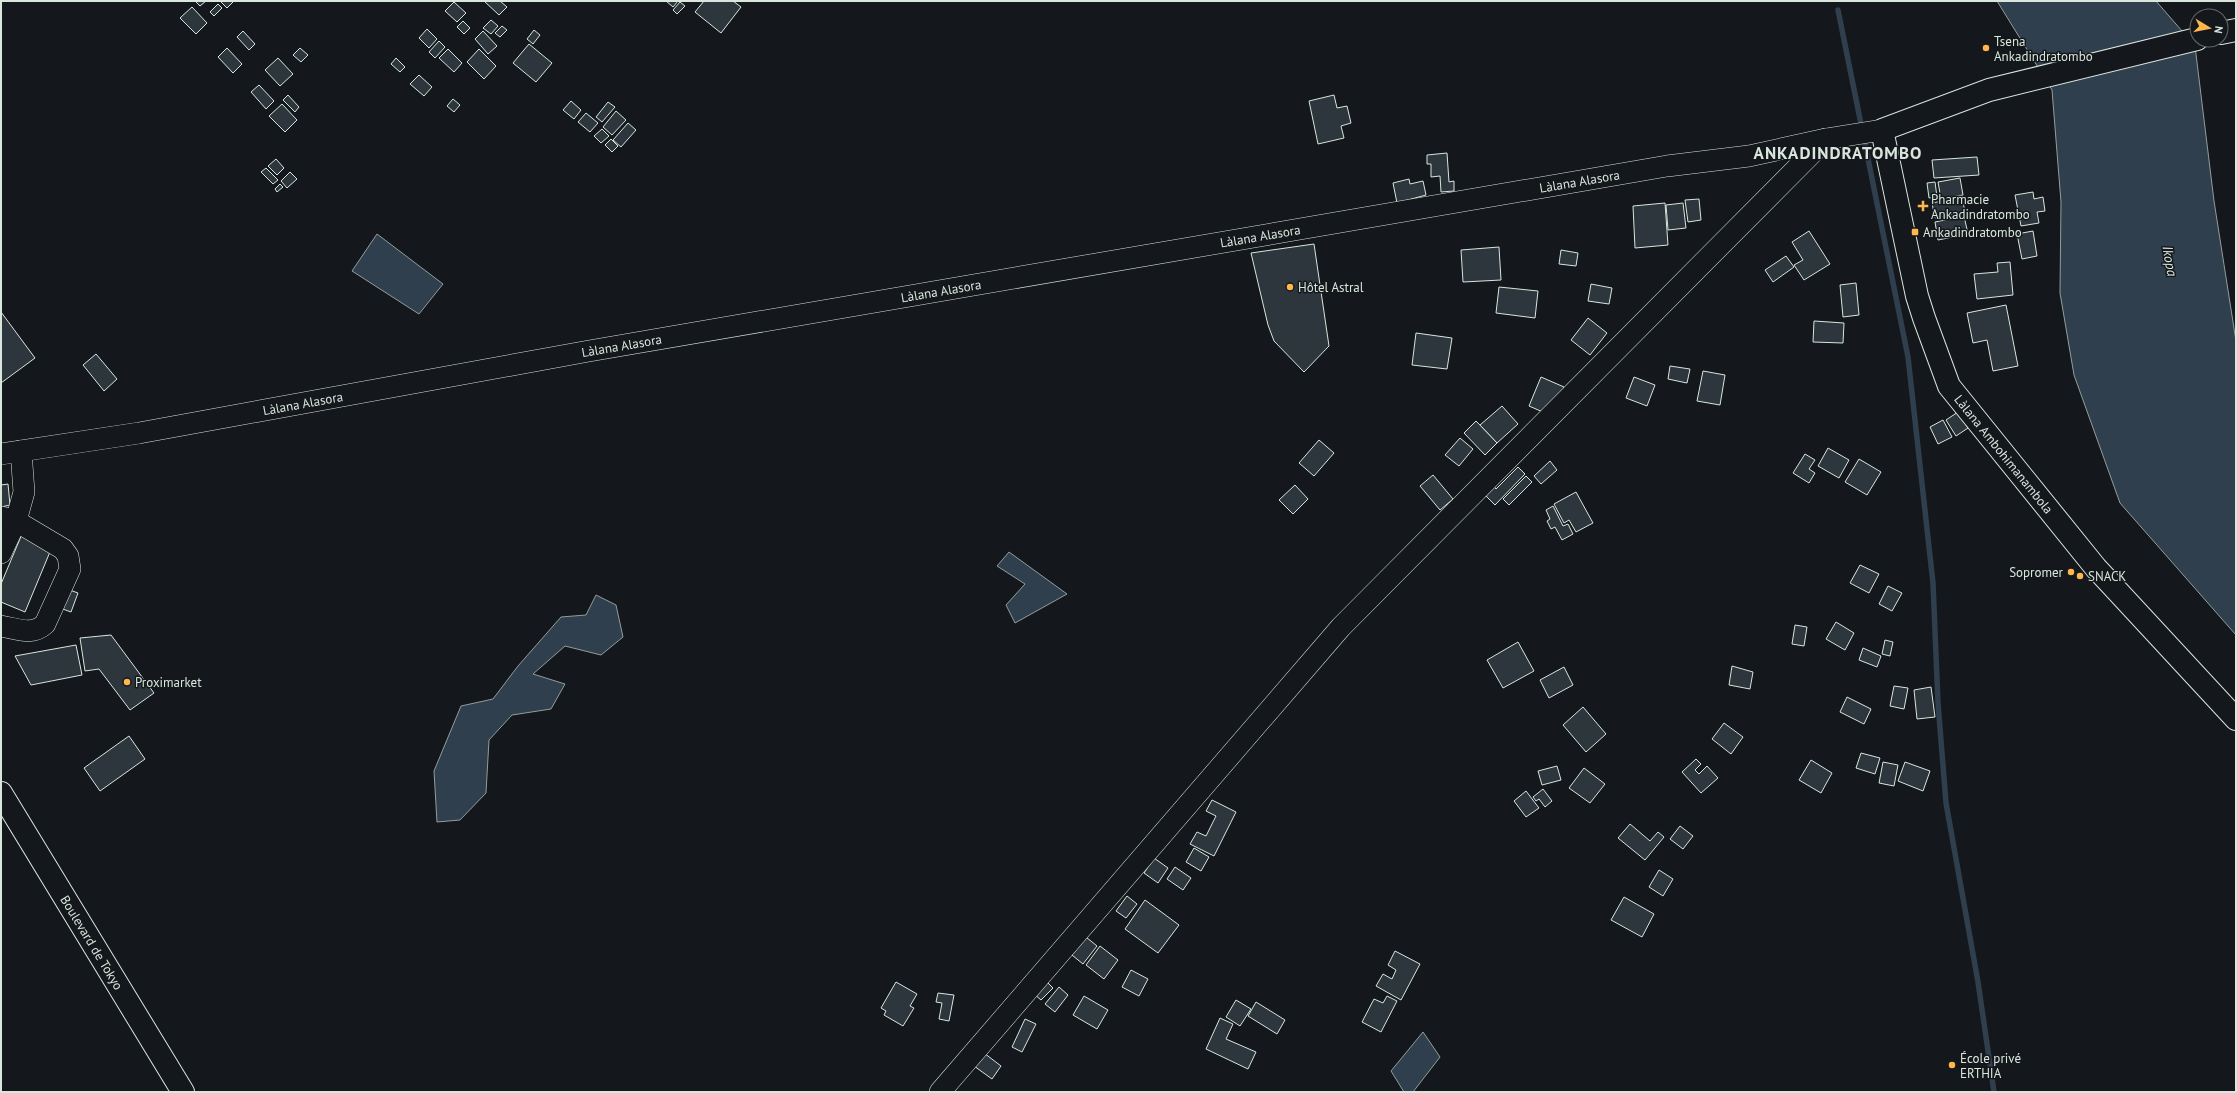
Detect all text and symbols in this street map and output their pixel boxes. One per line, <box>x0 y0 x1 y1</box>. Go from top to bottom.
north arrow <box>2189 8 2229 48</box>
text: N <box>2211 25 2226 35</box>
place label: Tsena Ankadindratombo <box>1994 33 2093 65</box>
marker: Tsena Ankadindratombo <box>1981 43 1991 53</box>
district label: ANKADINDRATOMBO <box>1754 142 1922 164</box>
street label: Làlana Alasora <box>1538 166 1621 197</box>
place label: Pharmacie Ankadindratombo <box>1931 191 2030 223</box>
marker: Pharmacie Ankadindratombo <box>1918 201 1928 211</box>
street label: Làlana Alasora <box>1219 221 1302 252</box>
place label: Ankadindratombo <box>1923 224 2022 241</box>
marker: Ankadindratombo <box>1910 227 1920 237</box>
water label: Ikopa <box>2158 244 2182 278</box>
street label: Làlana Alasora <box>899 276 982 306</box>
place label: Hôtel Astral <box>1298 279 1364 296</box>
marker: Hôtel Astral <box>1285 282 1295 292</box>
street label: Làlana Alasora <box>580 331 663 361</box>
street label: Làlana Alasora <box>261 388 344 419</box>
street label: Làlana Ambohimanambola <box>1950 391 2057 517</box>
place label: Sopromer <box>2009 564 2064 581</box>
marker: Sopromer <box>2066 567 2076 577</box>
place label: SNACK <box>2088 568 2126 585</box>
marker: SNACK <box>2075 571 2085 581</box>
place label: Proximarket <box>135 674 202 691</box>
marker: Proximarket <box>122 677 132 687</box>
street label: Boulevard de Tokyo <box>56 892 127 993</box>
place label: École privé ERTHIA <box>1960 1050 2021 1082</box>
marker: École privé ERTHIA <box>1947 1060 1957 1070</box>

